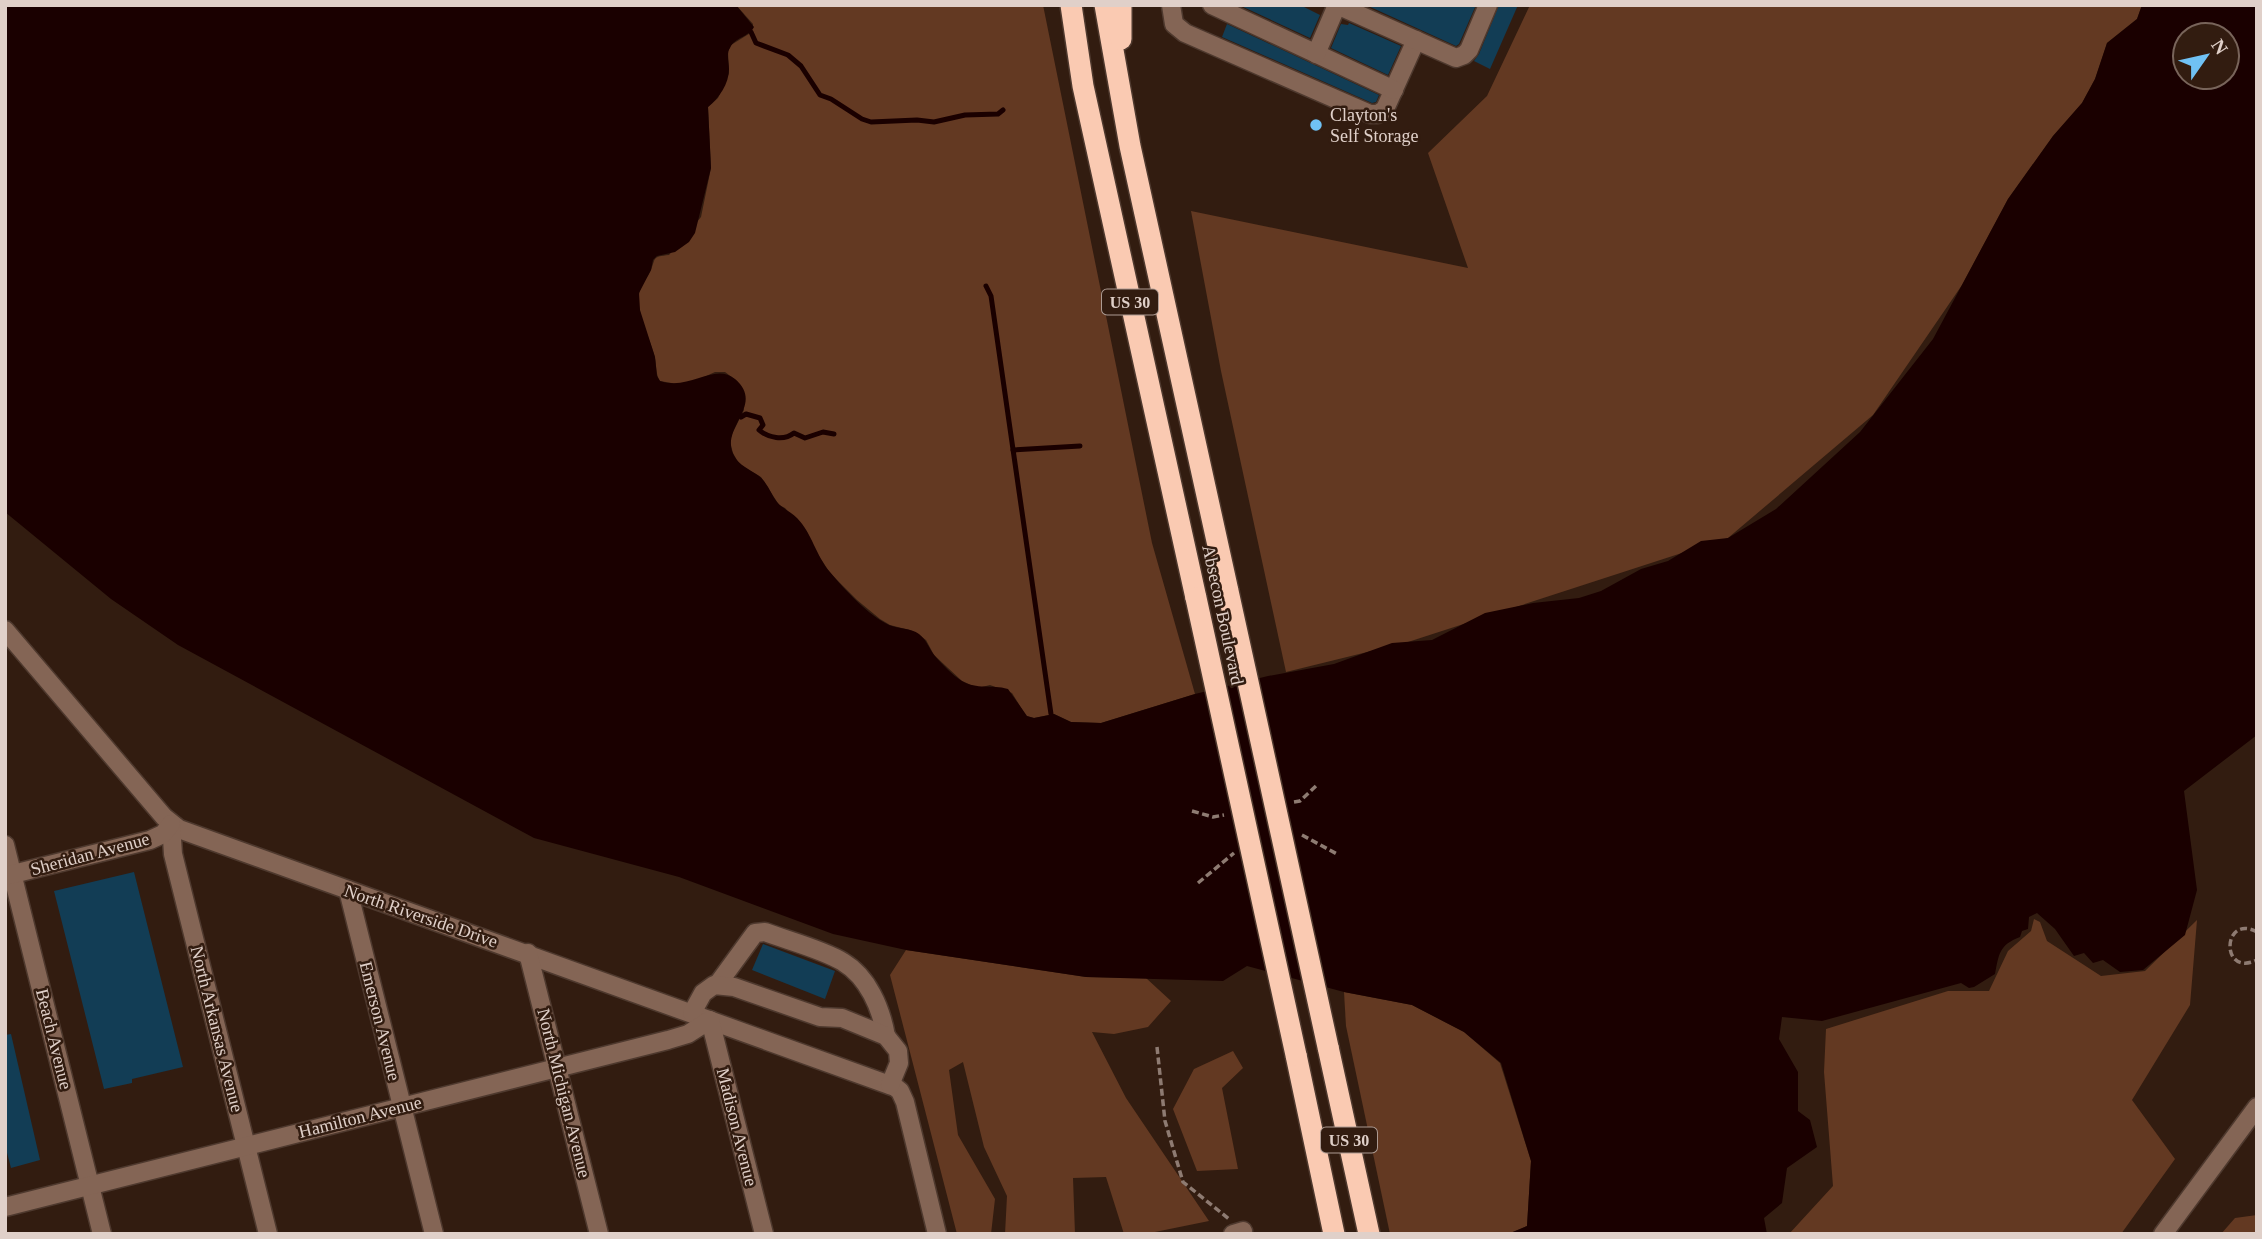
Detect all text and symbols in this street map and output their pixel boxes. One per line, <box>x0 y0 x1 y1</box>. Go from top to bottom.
north arrow <box>2171 21 2241 91</box>
text: N <box>2207 35 2232 59</box>
place label: Clayton's Self Storage <box>1330 105 1418 146</box>
marker: Clayton's Self Storage <box>1308 117 1324 133</box>
road number: US 30 <box>1102 290 1158 314</box>
street label: Absecon Boulevard <box>1198 543 1248 687</box>
street label: Sheridan Avenue <box>28 829 152 879</box>
street label: North Riverside Drive <box>342 880 500 952</box>
street label: North Arkansas Avenue <box>187 944 247 1114</box>
street label: Emerson Avenue <box>356 959 404 1083</box>
street label: Beach Avenue <box>32 987 76 1091</box>
street label: North Michigan Avenue <box>533 1006 595 1180</box>
street label: Madison Avenue <box>713 1066 761 1188</box>
street label: Hamilton Avenue <box>296 1092 424 1142</box>
road number: US 30 <box>1321 1128 1377 1152</box>

